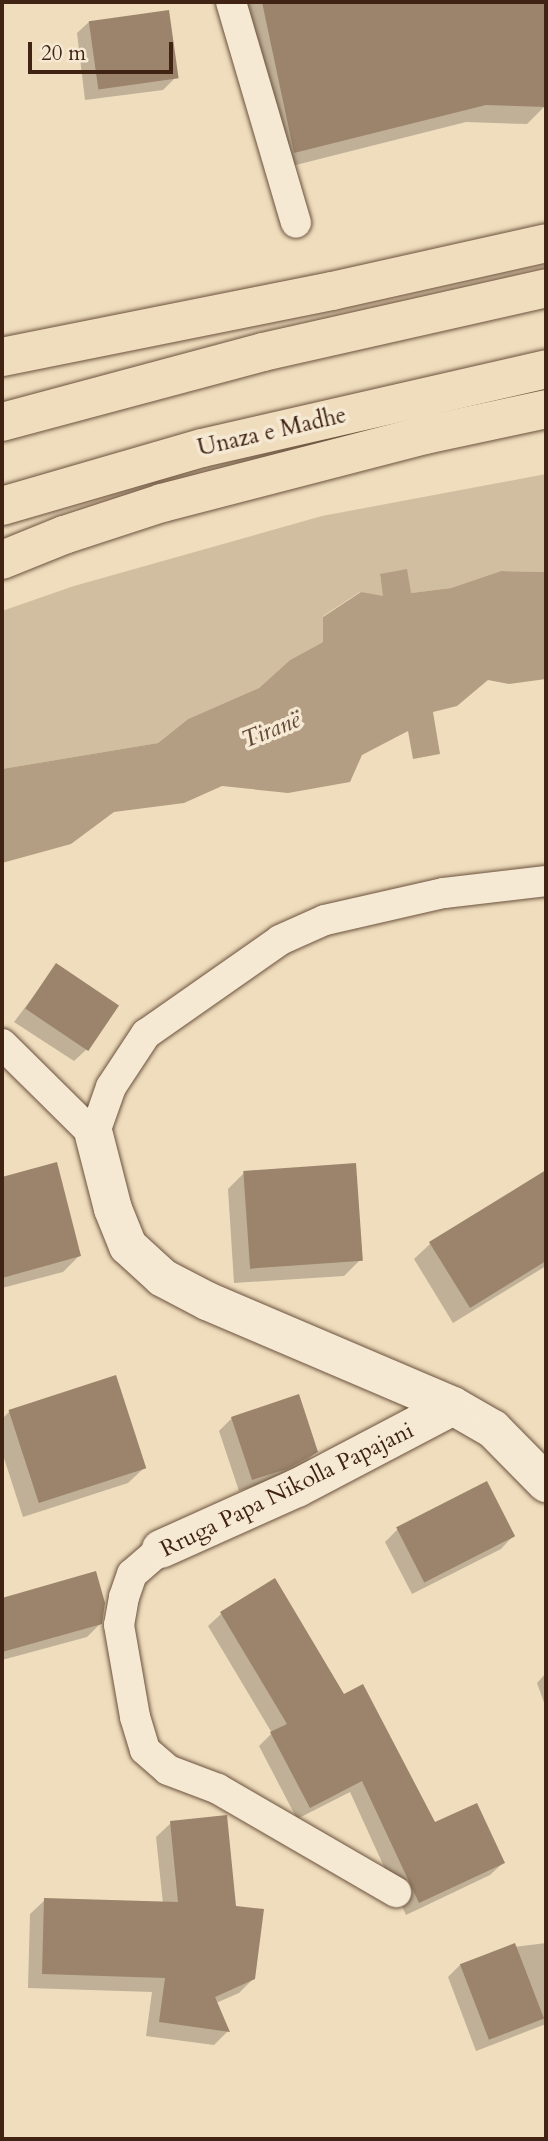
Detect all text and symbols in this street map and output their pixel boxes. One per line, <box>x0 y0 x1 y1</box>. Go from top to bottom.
scale bar <box>32 28 177 72</box>
text: 20 m <box>41 39 86 68</box>
street label: Unaza e Madhe <box>195 401 349 463</box>
water label: Tiranë <box>238 705 304 755</box>
street label: Rruga Papa Nikolla Papajani <box>156 1417 418 1563</box>

